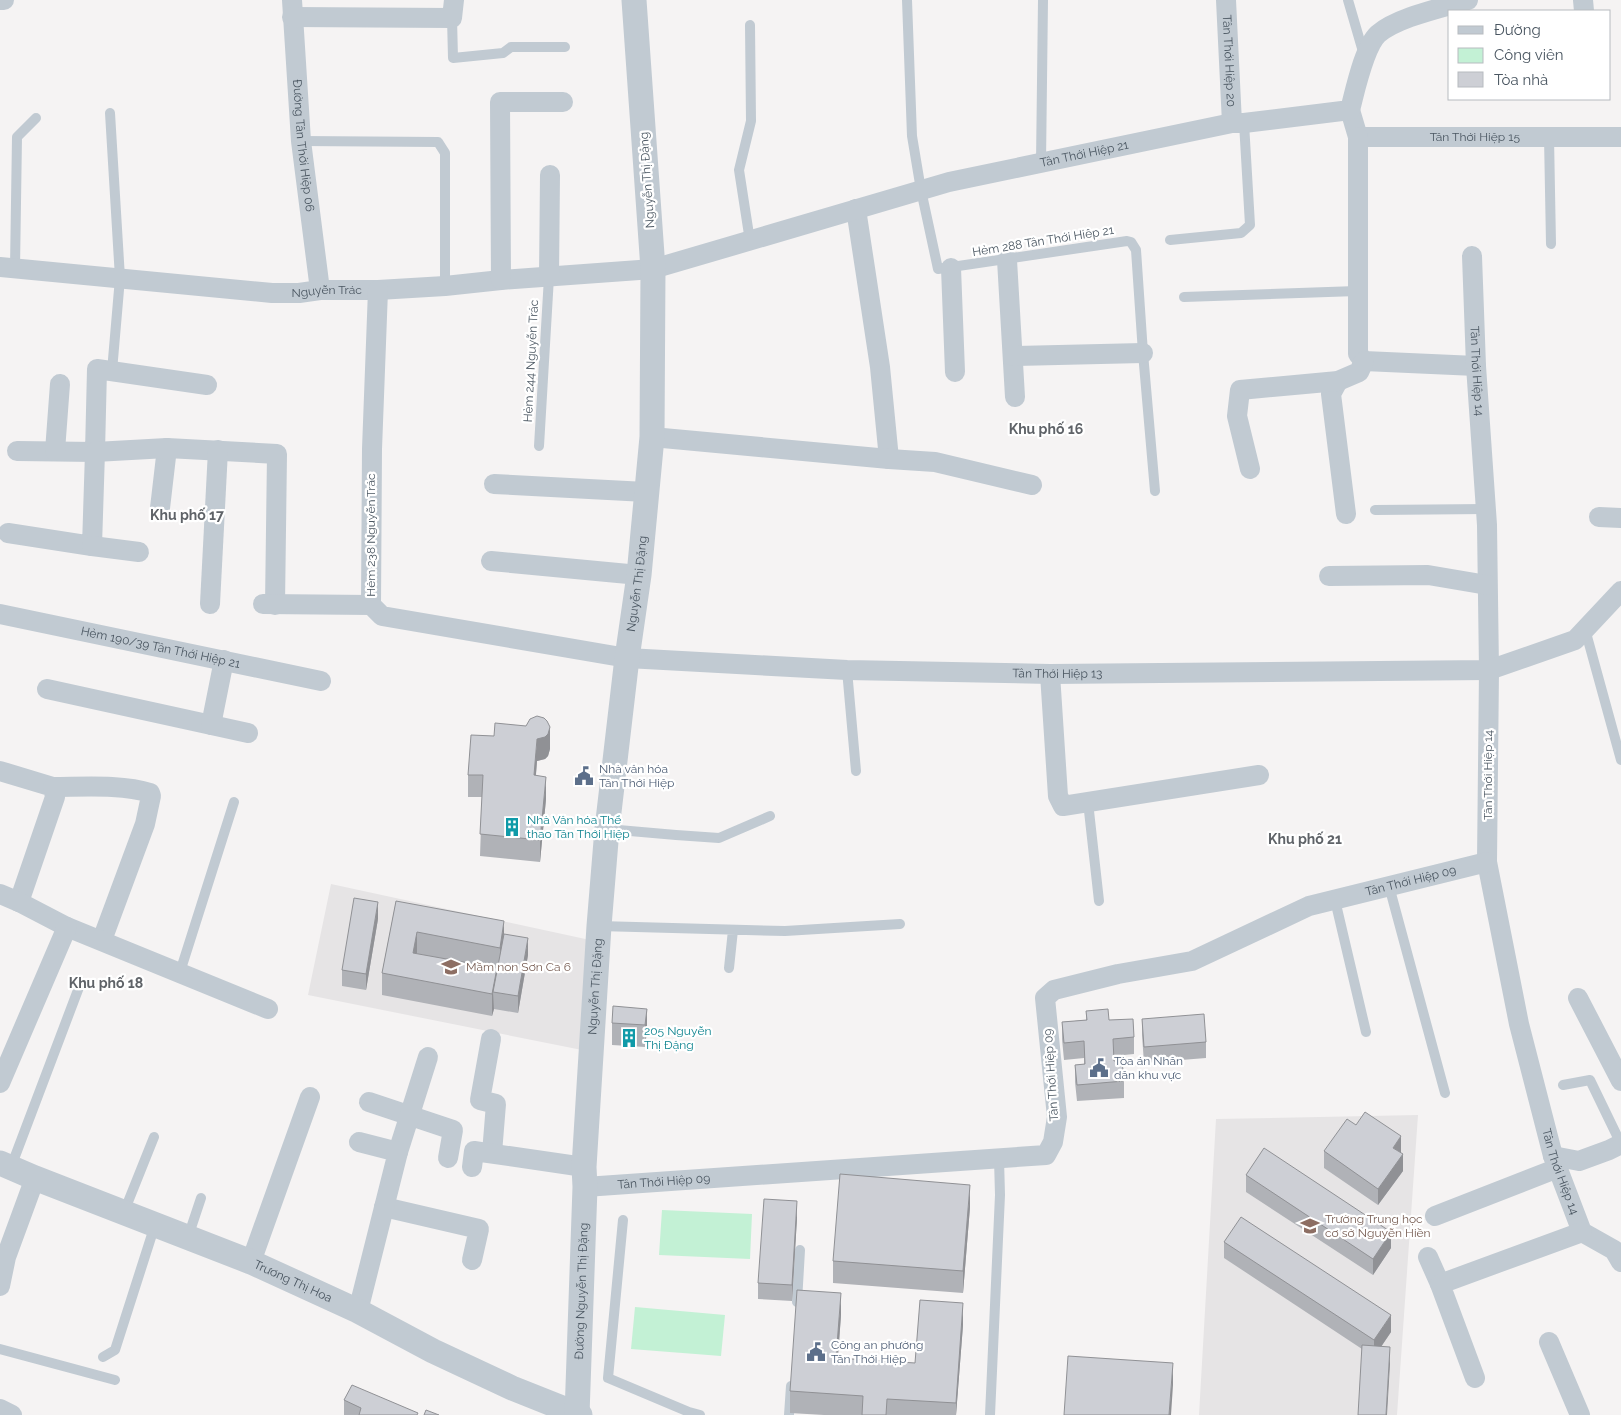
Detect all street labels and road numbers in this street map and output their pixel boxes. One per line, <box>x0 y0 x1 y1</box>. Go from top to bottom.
street label: Tân Thới Hiệp 20 <box>1220 15 1238 107</box>
street label: Đường Tân Thời Hiệp 06 <box>290 79 317 213</box>
street label: Tân Thới Hiệp 15 <box>1430 130 1520 144</box>
street label: Nguyễn Thị Đặng <box>637 131 657 229</box>
street label: Tân Thới Hiệp 21 <box>1039 138 1130 170</box>
street label: Hẻm 288 Tân Thới Hiêp 21 <box>971 223 1115 259</box>
street label: Nguyễn Trác <box>291 283 362 300</box>
street label: Hẻm 244 Nguyễn Trác <box>521 299 541 423</box>
street label: Tân Thới Hiệp 14 <box>1468 326 1486 417</box>
street label: Hẻm 238 Nguyễn Trác <box>364 473 378 597</box>
street label: Nguyễn Thị Đặng <box>624 535 650 633</box>
street label: Hẻm 190/39 Tân Thới Hiệp 21 <box>80 624 241 671</box>
street label: Tân Thới Hiệp 13 <box>1012 666 1102 681</box>
street label: Tân Thới Hiệp 14 <box>1481 730 1495 820</box>
street label: Tân Thới Hiệp 09 <box>1364 863 1457 899</box>
street label: Nguyễn Thị Đặng <box>585 938 605 1035</box>
street label: Tân Thới Hiệp 09 <box>1041 1028 1061 1122</box>
street label: Tân Thới Hiệp 14 <box>1539 1127 1582 1217</box>
street label: Tân Thới Hiệp 09 <box>617 1171 711 1192</box>
street label: Đường Nguyễn Thị Đặng <box>572 1222 591 1360</box>
street label: Trương Thị Hoa <box>252 1257 334 1305</box>

